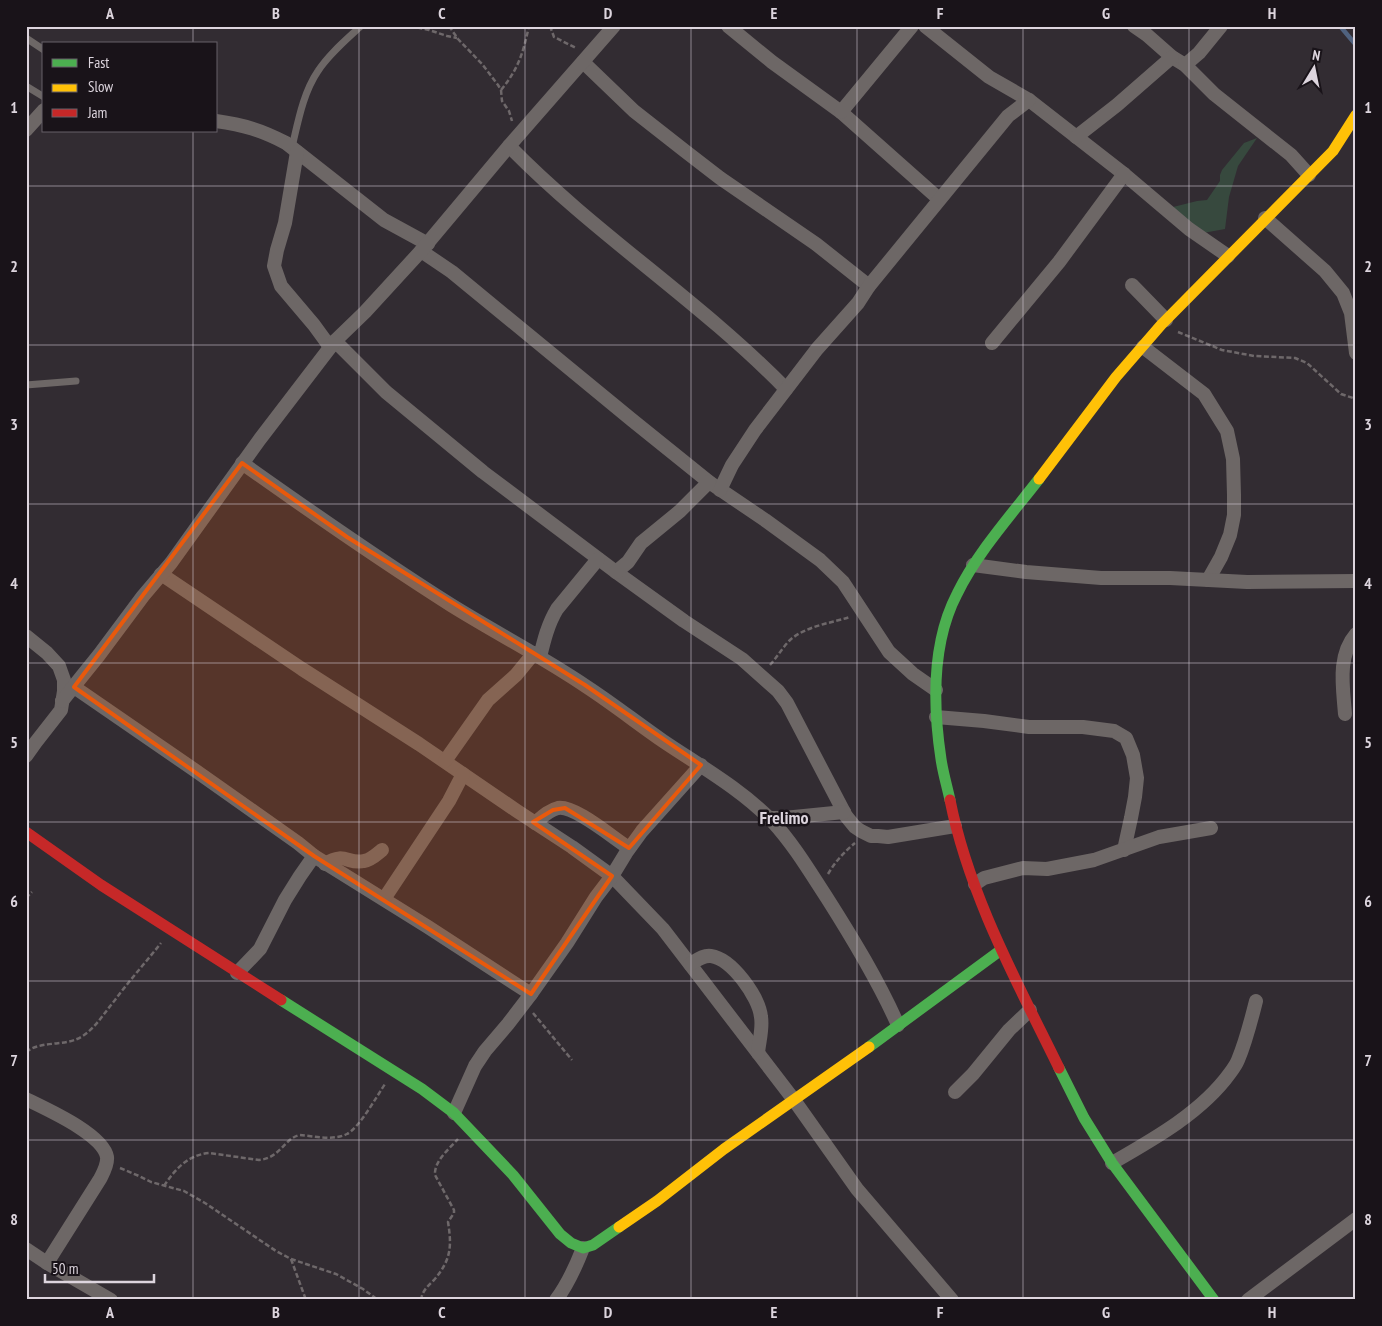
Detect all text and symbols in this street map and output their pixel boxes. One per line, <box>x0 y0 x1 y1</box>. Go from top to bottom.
text: A <box>105 3 115 23</box>
text: B <box>272 3 280 23</box>
text: C <box>438 3 446 23</box>
text: D <box>604 3 613 23</box>
text: E <box>771 3 778 23</box>
text: F <box>937 3 944 23</box>
text: G <box>1102 3 1110 23</box>
text: H <box>1268 3 1276 23</box>
legend <box>42 42 218 132</box>
north arrow <box>1290 42 1340 92</box>
text: N <box>1311 46 1322 65</box>
text: Fast <box>88 53 109 72</box>
text: Slow <box>88 77 113 96</box>
text: 1 <box>10 97 18 117</box>
text: 1 <box>1364 97 1372 117</box>
text: Jam <box>87 103 107 122</box>
text: 2 <box>10 256 18 276</box>
text: 2 <box>1364 256 1372 276</box>
text: 3 <box>10 414 18 434</box>
text: 3 <box>1364 414 1372 434</box>
text: 4 <box>10 573 18 593</box>
text: 4 <box>1364 573 1372 593</box>
text: 5 <box>10 732 18 752</box>
text: 5 <box>1364 732 1372 752</box>
district label: Frelimo <box>760 806 808 829</box>
text: 6 <box>10 891 18 911</box>
text: 6 <box>1364 891 1372 911</box>
text: 7 <box>10 1050 18 1070</box>
text: 7 <box>1364 1050 1372 1070</box>
text: 8 <box>10 1209 18 1229</box>
text: 8 <box>1364 1209 1372 1229</box>
scale bar <box>45 1251 154 1283</box>
text: 50 m <box>52 1259 78 1278</box>
text: A <box>105 1302 115 1322</box>
text: B <box>272 1302 280 1322</box>
text: C <box>438 1302 446 1322</box>
text: D <box>604 1302 613 1322</box>
text: E <box>771 1302 778 1322</box>
text: F <box>937 1302 944 1322</box>
text: G <box>1102 1302 1110 1322</box>
text: H <box>1268 1302 1276 1322</box>

